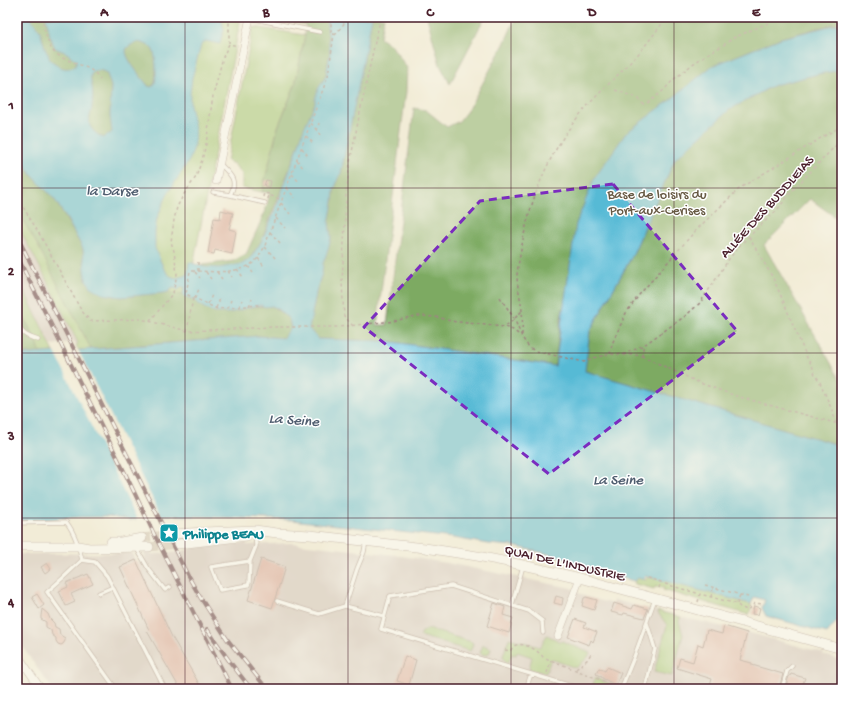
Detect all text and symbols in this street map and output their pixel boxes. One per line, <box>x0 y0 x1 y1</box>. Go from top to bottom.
text: A <box>99 6 109 21</box>
text: B <box>262 6 271 21</box>
text: C <box>425 6 435 21</box>
text: D <box>587 6 597 21</box>
text: E <box>752 6 761 21</box>
text: 1 <box>7 99 14 114</box>
street label: ALLÉE DES BUDDLEIAS <box>717 152 819 263</box>
water label: la Darse <box>86 183 139 201</box>
park label: Base de loisirs du Port-aux-Cerises <box>606 187 707 220</box>
text: 2 <box>8 265 15 280</box>
water label: La Seine <box>268 410 321 432</box>
text: 3 <box>7 430 15 445</box>
water label: La Seine <box>593 472 644 490</box>
place icon: Philippe BEAU <box>158 522 180 544</box>
place label: Philippe BEAU <box>182 527 264 544</box>
street label: QUAI DE L'INDUSTRIE <box>502 542 628 587</box>
text: 4 <box>7 596 15 611</box>

